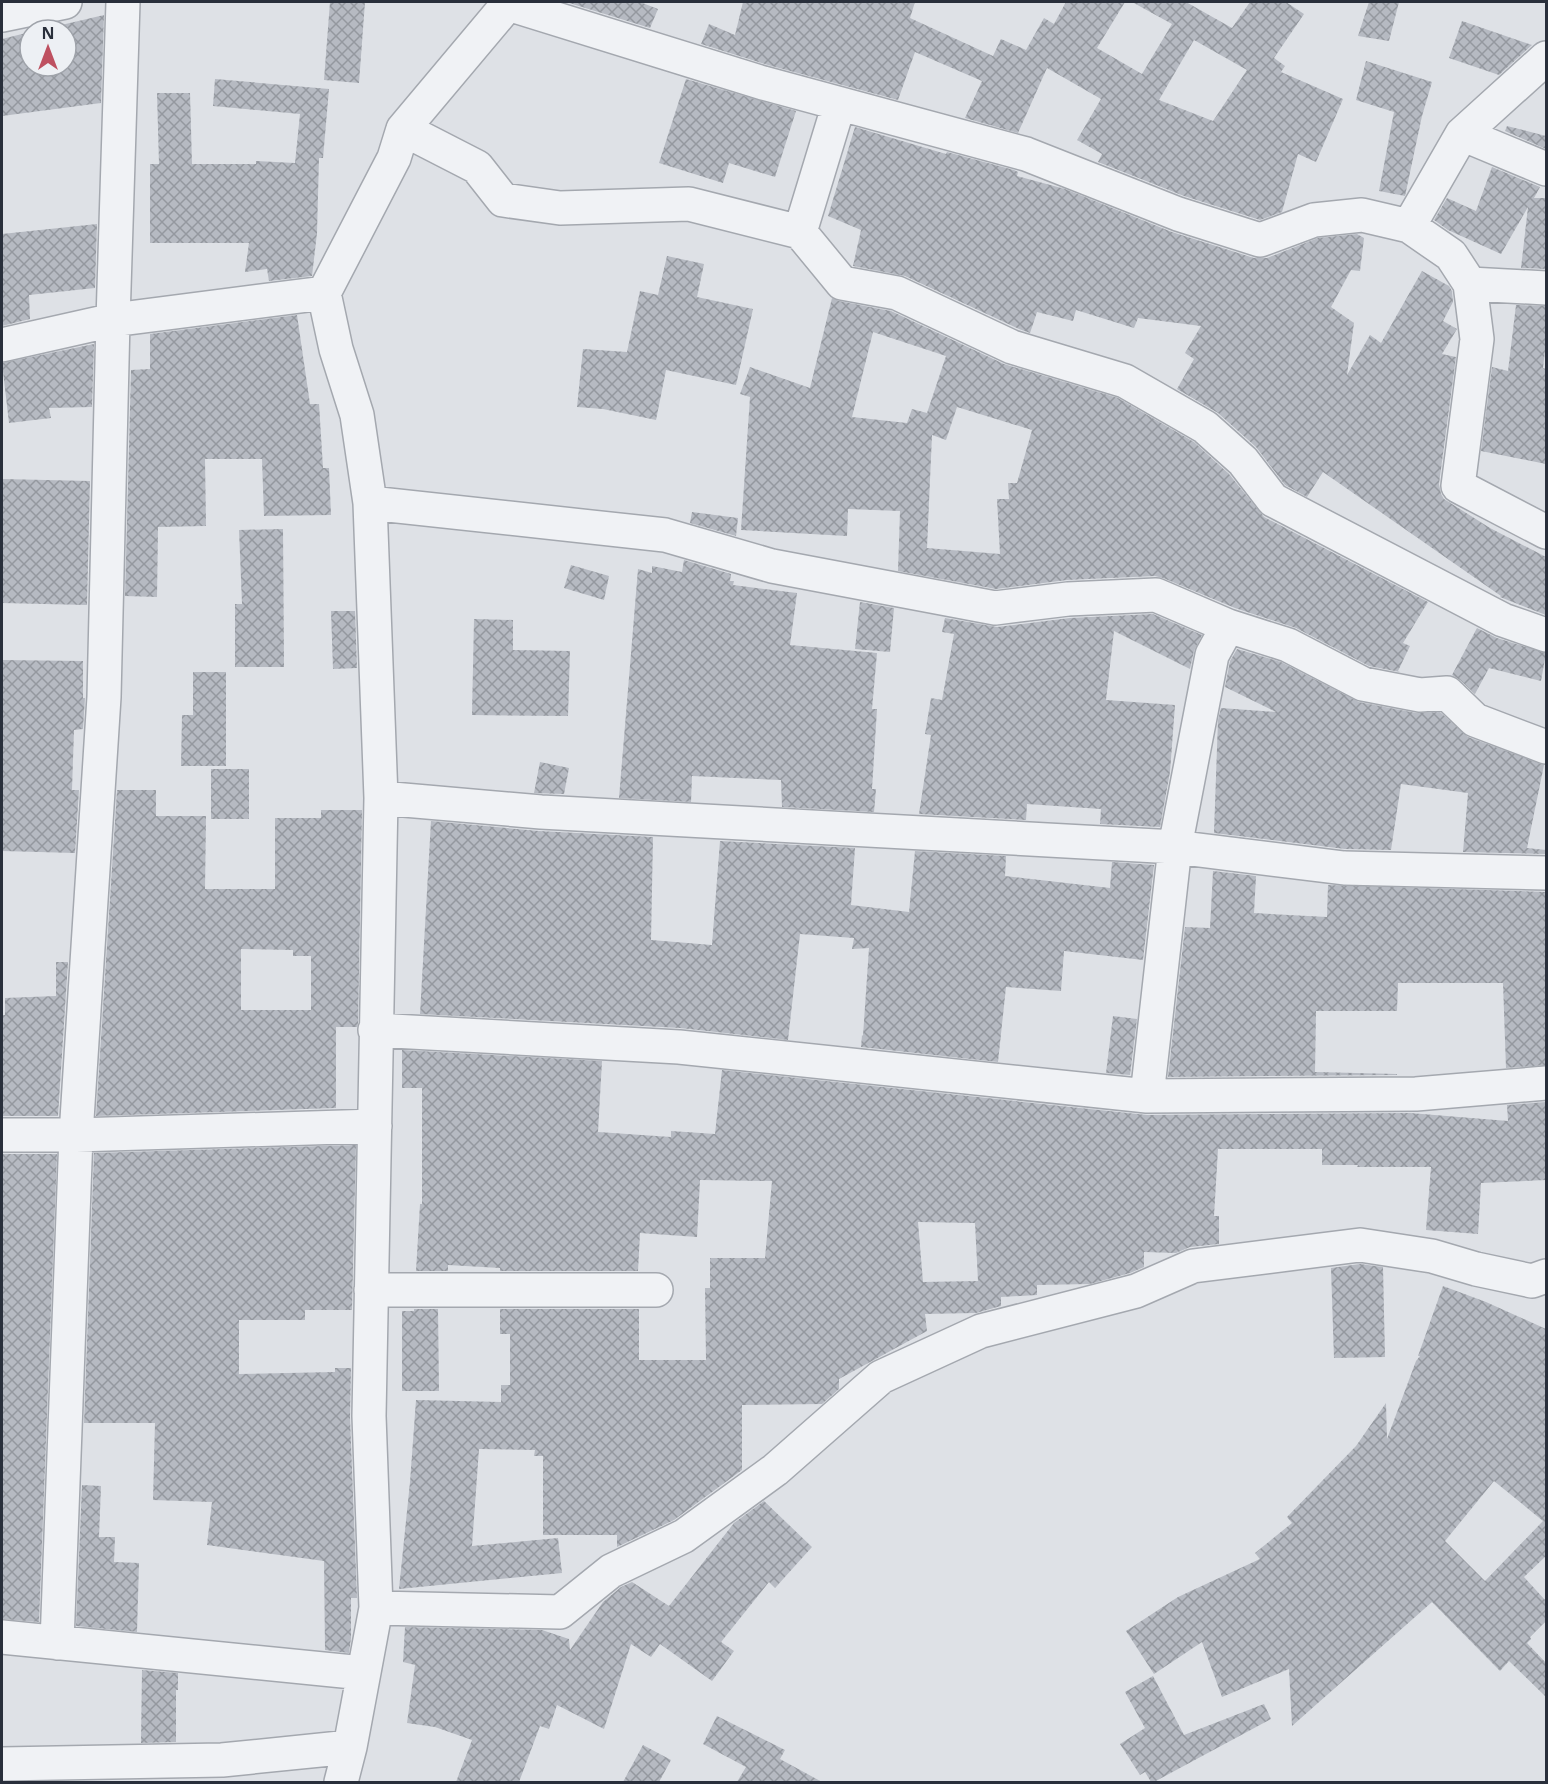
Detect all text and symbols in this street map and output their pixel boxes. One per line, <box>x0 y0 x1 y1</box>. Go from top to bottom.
north arrow <box>18 18 78 78</box>
text: N <box>41 22 55 44</box>

